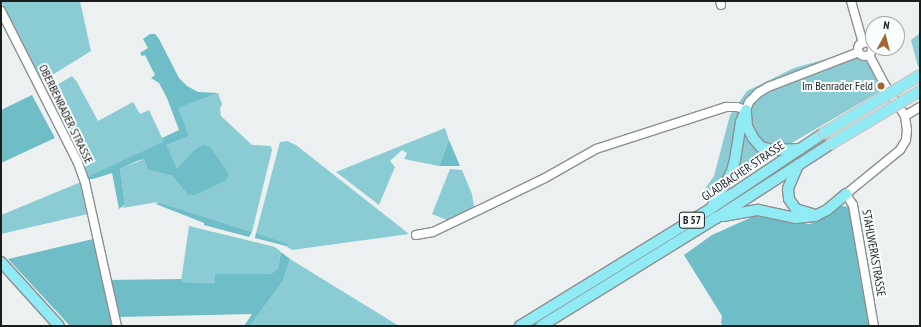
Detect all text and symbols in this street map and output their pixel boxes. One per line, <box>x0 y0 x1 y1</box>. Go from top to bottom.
north arrow <box>865 16 905 56</box>
text: N <box>883 18 890 32</box>
street label: OBERBENRADER STRASSE <box>36 62 96 166</box>
place label: Im Benrader Feld <box>802 79 873 93</box>
marker: Im Benrader Feld <box>876 81 886 91</box>
street label: GLADBACHER STRASSE <box>699 138 787 204</box>
street label: STAHLWERKSTRASSE <box>859 208 889 298</box>
road number: B 57 <box>678 211 706 229</box>

